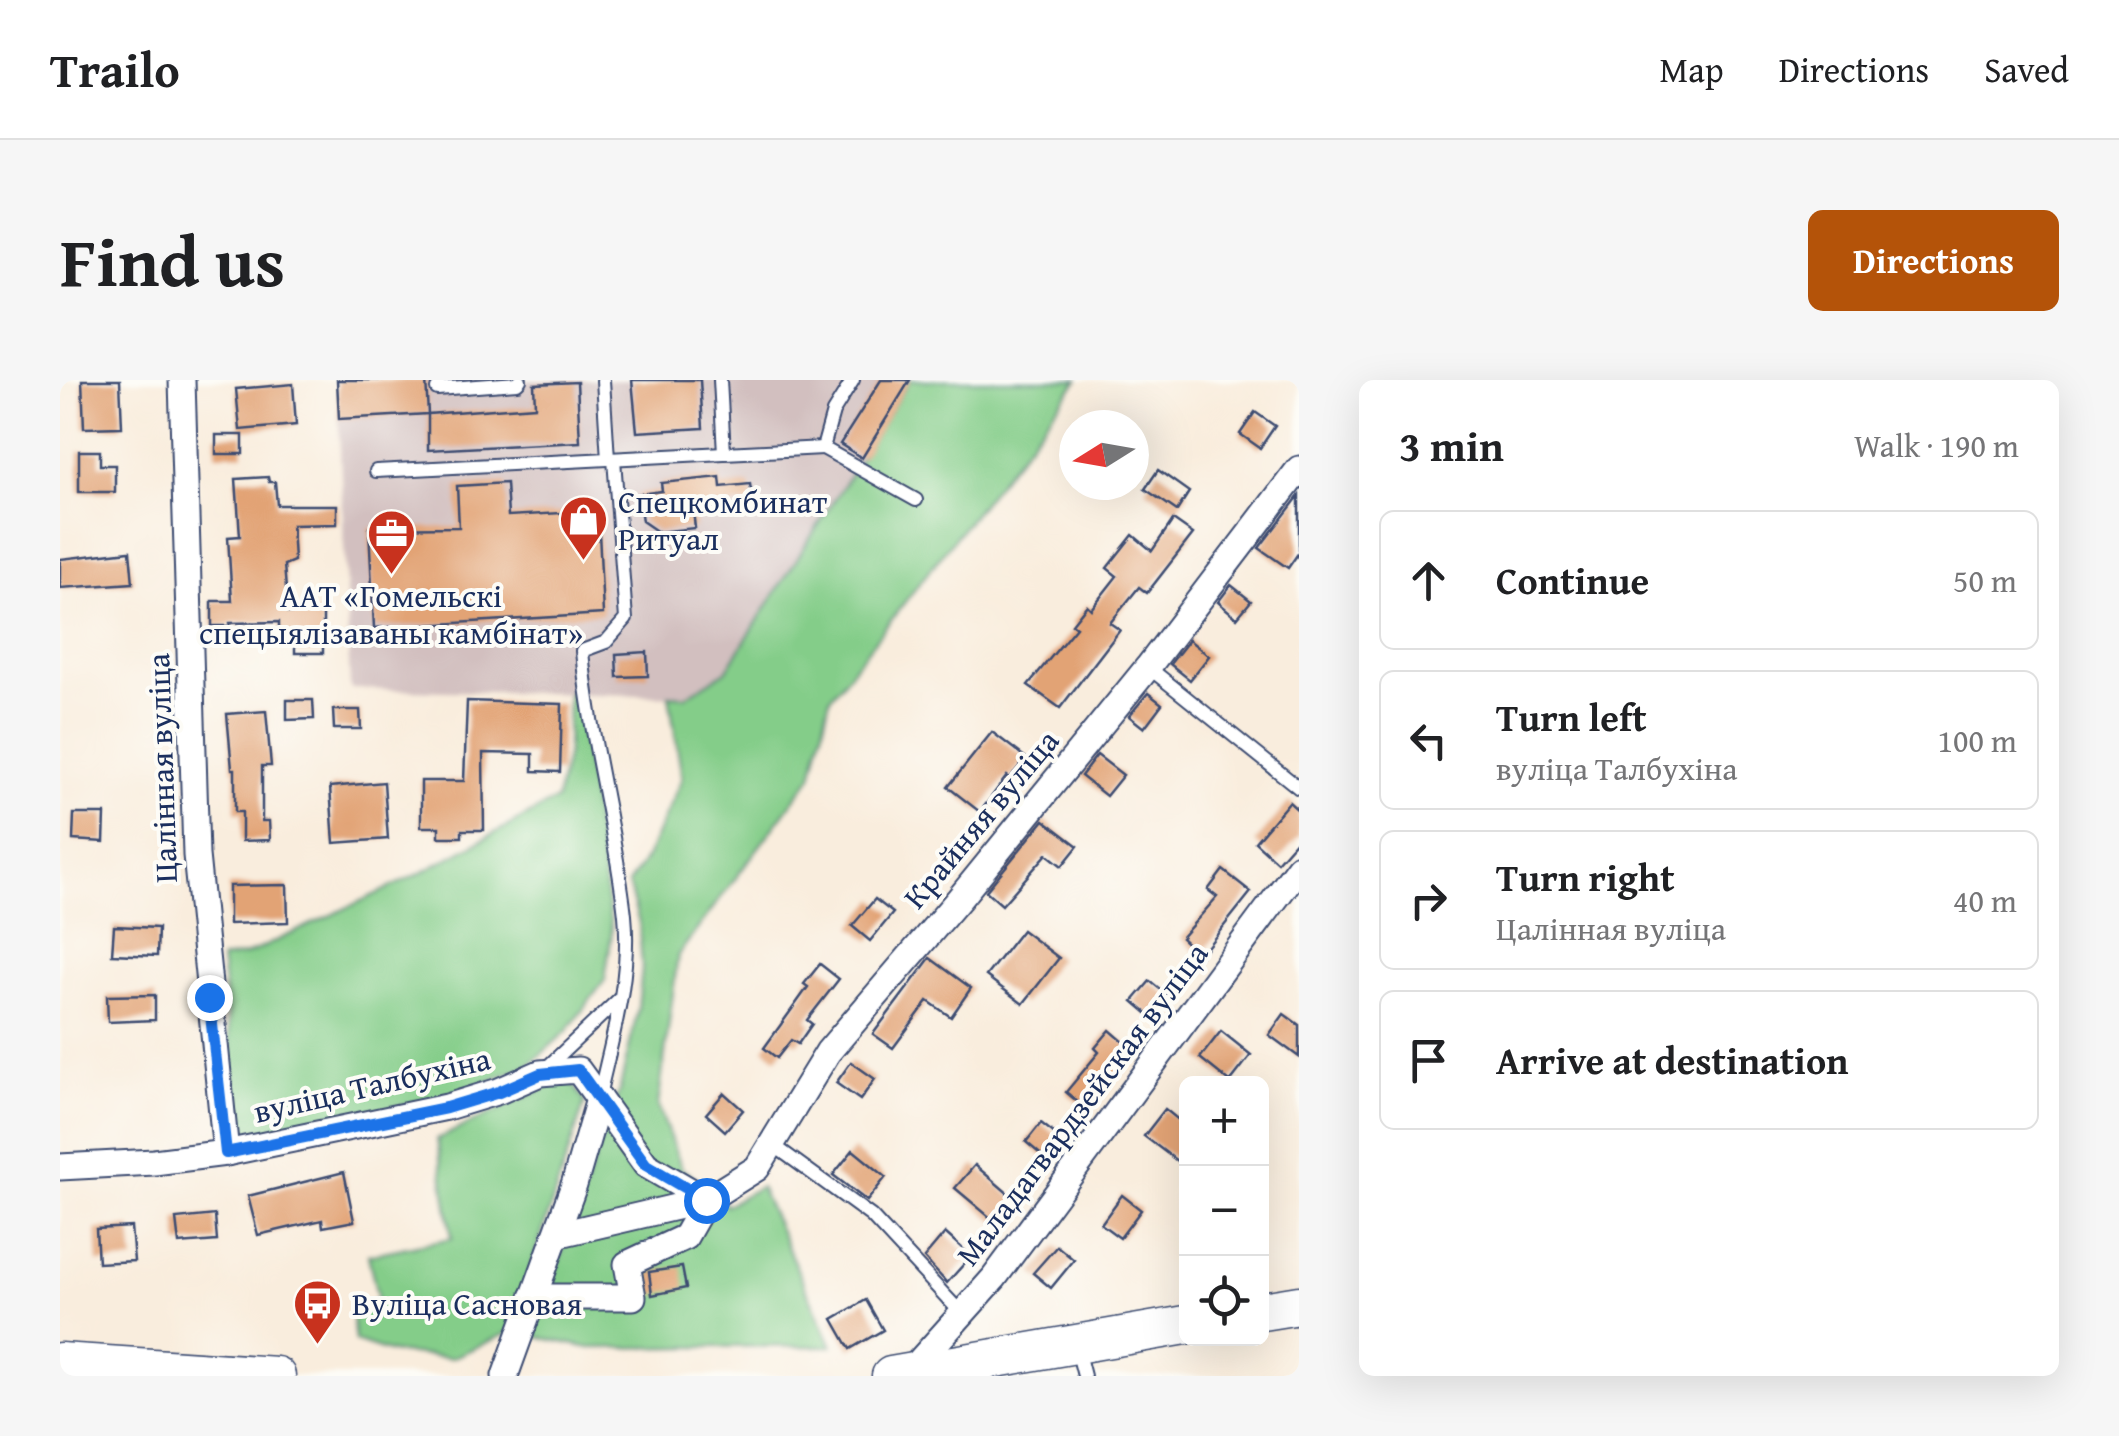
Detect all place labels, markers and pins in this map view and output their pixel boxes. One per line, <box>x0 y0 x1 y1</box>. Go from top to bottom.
place label: Спецкомбинат Ритуал <box>618 478 828 562</box>
shop icon: Спецкомбинат Ритуал <box>557 494 609 562</box>
office icon: ААТ «Гомельскі спецыялізаваны камбінат» <box>365 508 417 576</box>
place label: ААТ «Гомельскі спецыялізаваны камбінат» <box>199 572 583 656</box>
bus stop icon: Вуліца Сасновая <box>291 1278 343 1346</box>
place label: Вуліца Сасновая <box>352 1280 582 1327</box>

